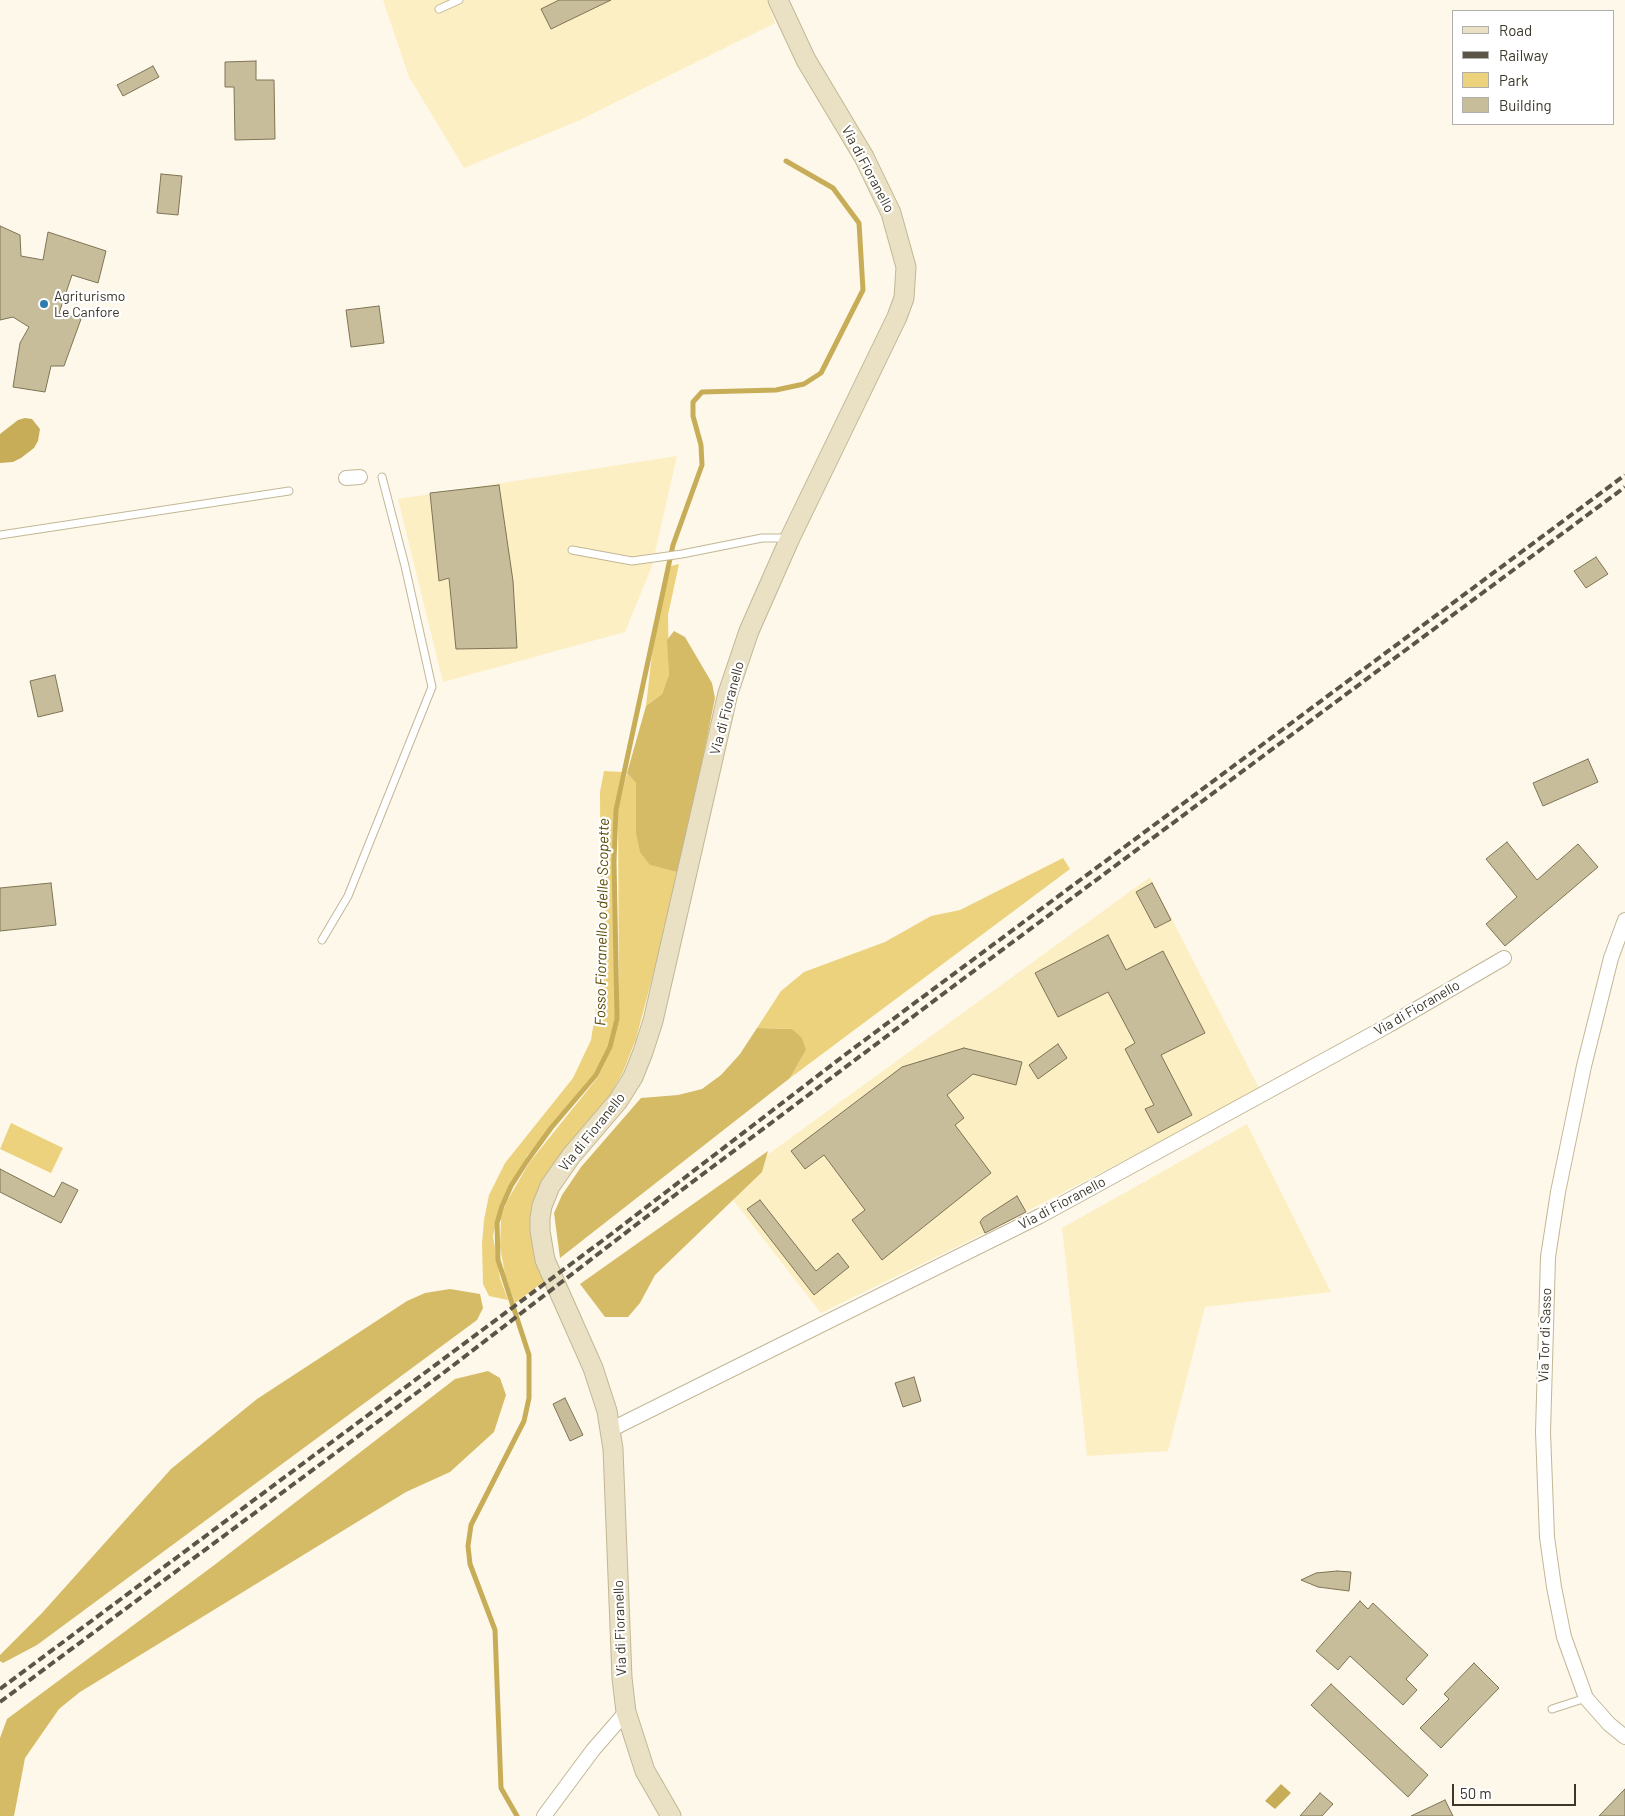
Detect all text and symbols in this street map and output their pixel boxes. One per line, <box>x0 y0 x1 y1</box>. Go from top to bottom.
legend <box>1452 10 1615 125</box>
text: Road <box>1499 21 1532 39</box>
text: Railway <box>1499 46 1548 64</box>
text: Park <box>1499 71 1528 89</box>
text: Building <box>1499 96 1552 114</box>
street label: Via di Fioranello <box>838 123 898 215</box>
place label: Agriturismo Le Canfore <box>54 288 125 321</box>
marker: Agriturismo Le Canfore <box>38 298 50 310</box>
street label: Via di Fioranello <box>706 659 748 757</box>
water label: Fosso Fioranello o delle Scopette <box>591 818 613 1026</box>
street label: Via di Fioranello <box>1371 977 1463 1039</box>
street label: Via di Fioranello <box>555 1089 629 1175</box>
street label: Via di Fioranello <box>1016 1173 1108 1233</box>
street label: Via Tor di Sasso <box>1535 1287 1555 1383</box>
street label: Via di Fioranello <box>610 1580 630 1676</box>
scale bar <box>1455 1774 1579 1806</box>
text: 50 m <box>1460 1784 1492 1802</box>

